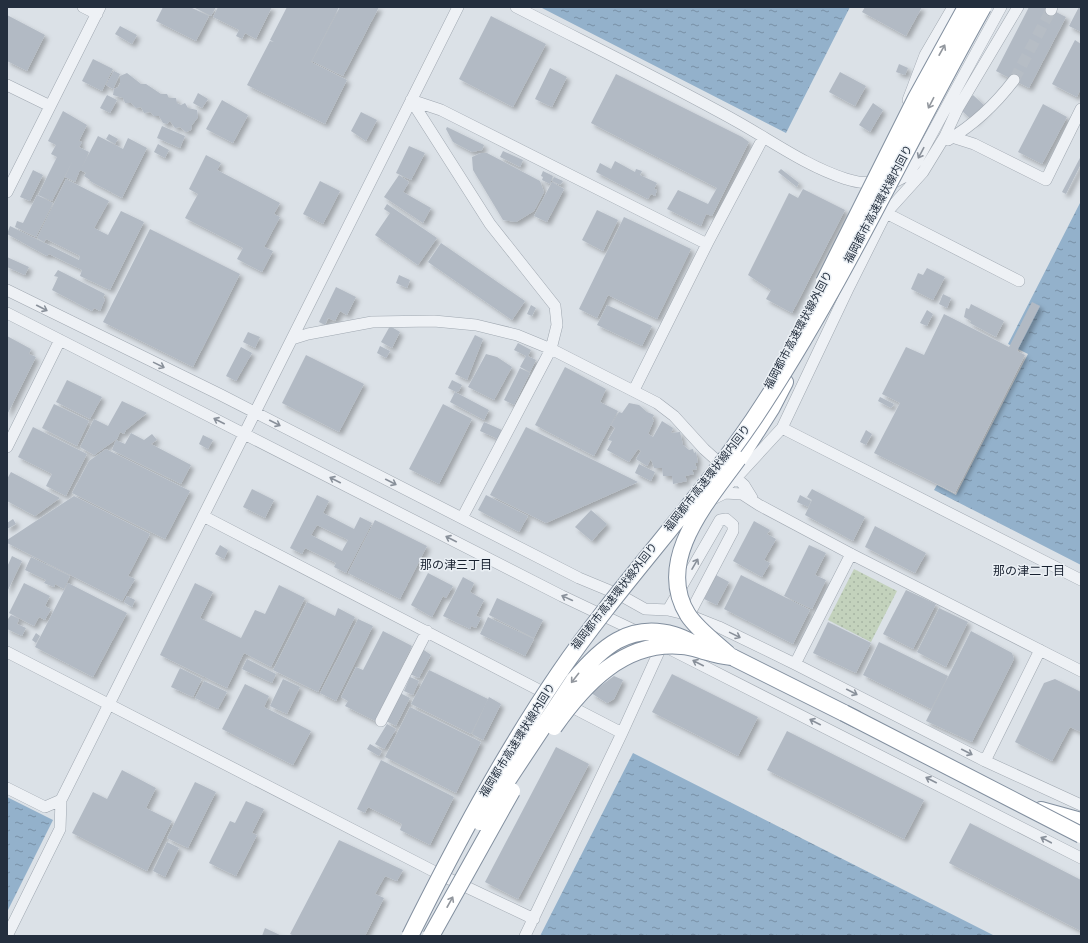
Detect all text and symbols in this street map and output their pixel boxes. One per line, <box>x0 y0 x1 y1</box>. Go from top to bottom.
one-way arrow <box>938 44 946 56</box>
one-way arrow <box>927 97 935 109</box>
street label: 福岡都市高速環状線内回り <box>841 142 915 266</box>
one-way arrow <box>917 147 925 159</box>
street label: 福岡都市高速環状線外回り <box>761 268 835 392</box>
one-way arrow <box>36 305 48 312</box>
one-way arrow <box>152 362 164 369</box>
one-way arrow <box>213 417 225 424</box>
one-way arrow <box>269 420 281 427</box>
street label: 福岡都市高速環状線内回り <box>661 422 753 534</box>
one-way arrow <box>329 476 341 483</box>
one-way arrow <box>385 478 397 486</box>
one-way arrow <box>445 535 457 542</box>
street label: 福岡都市高速環状線外回り <box>568 540 660 652</box>
district label: 那の津三丁目 <box>420 557 492 572</box>
one-way arrow <box>691 559 699 571</box>
district label: 那の津二丁目 <box>993 563 1065 578</box>
one-way arrow <box>561 594 573 601</box>
one-way arrow <box>729 632 741 640</box>
one-way arrow <box>693 659 705 667</box>
one-way arrow <box>571 673 580 684</box>
street label: 福岡都市高速環状線内回り <box>476 680 558 800</box>
one-way arrow <box>845 689 857 697</box>
one-way arrow <box>809 718 821 725</box>
one-way arrow <box>961 749 973 756</box>
one-way arrow <box>925 776 937 783</box>
one-way arrow <box>1041 835 1053 843</box>
one-way arrow <box>446 896 454 908</box>

